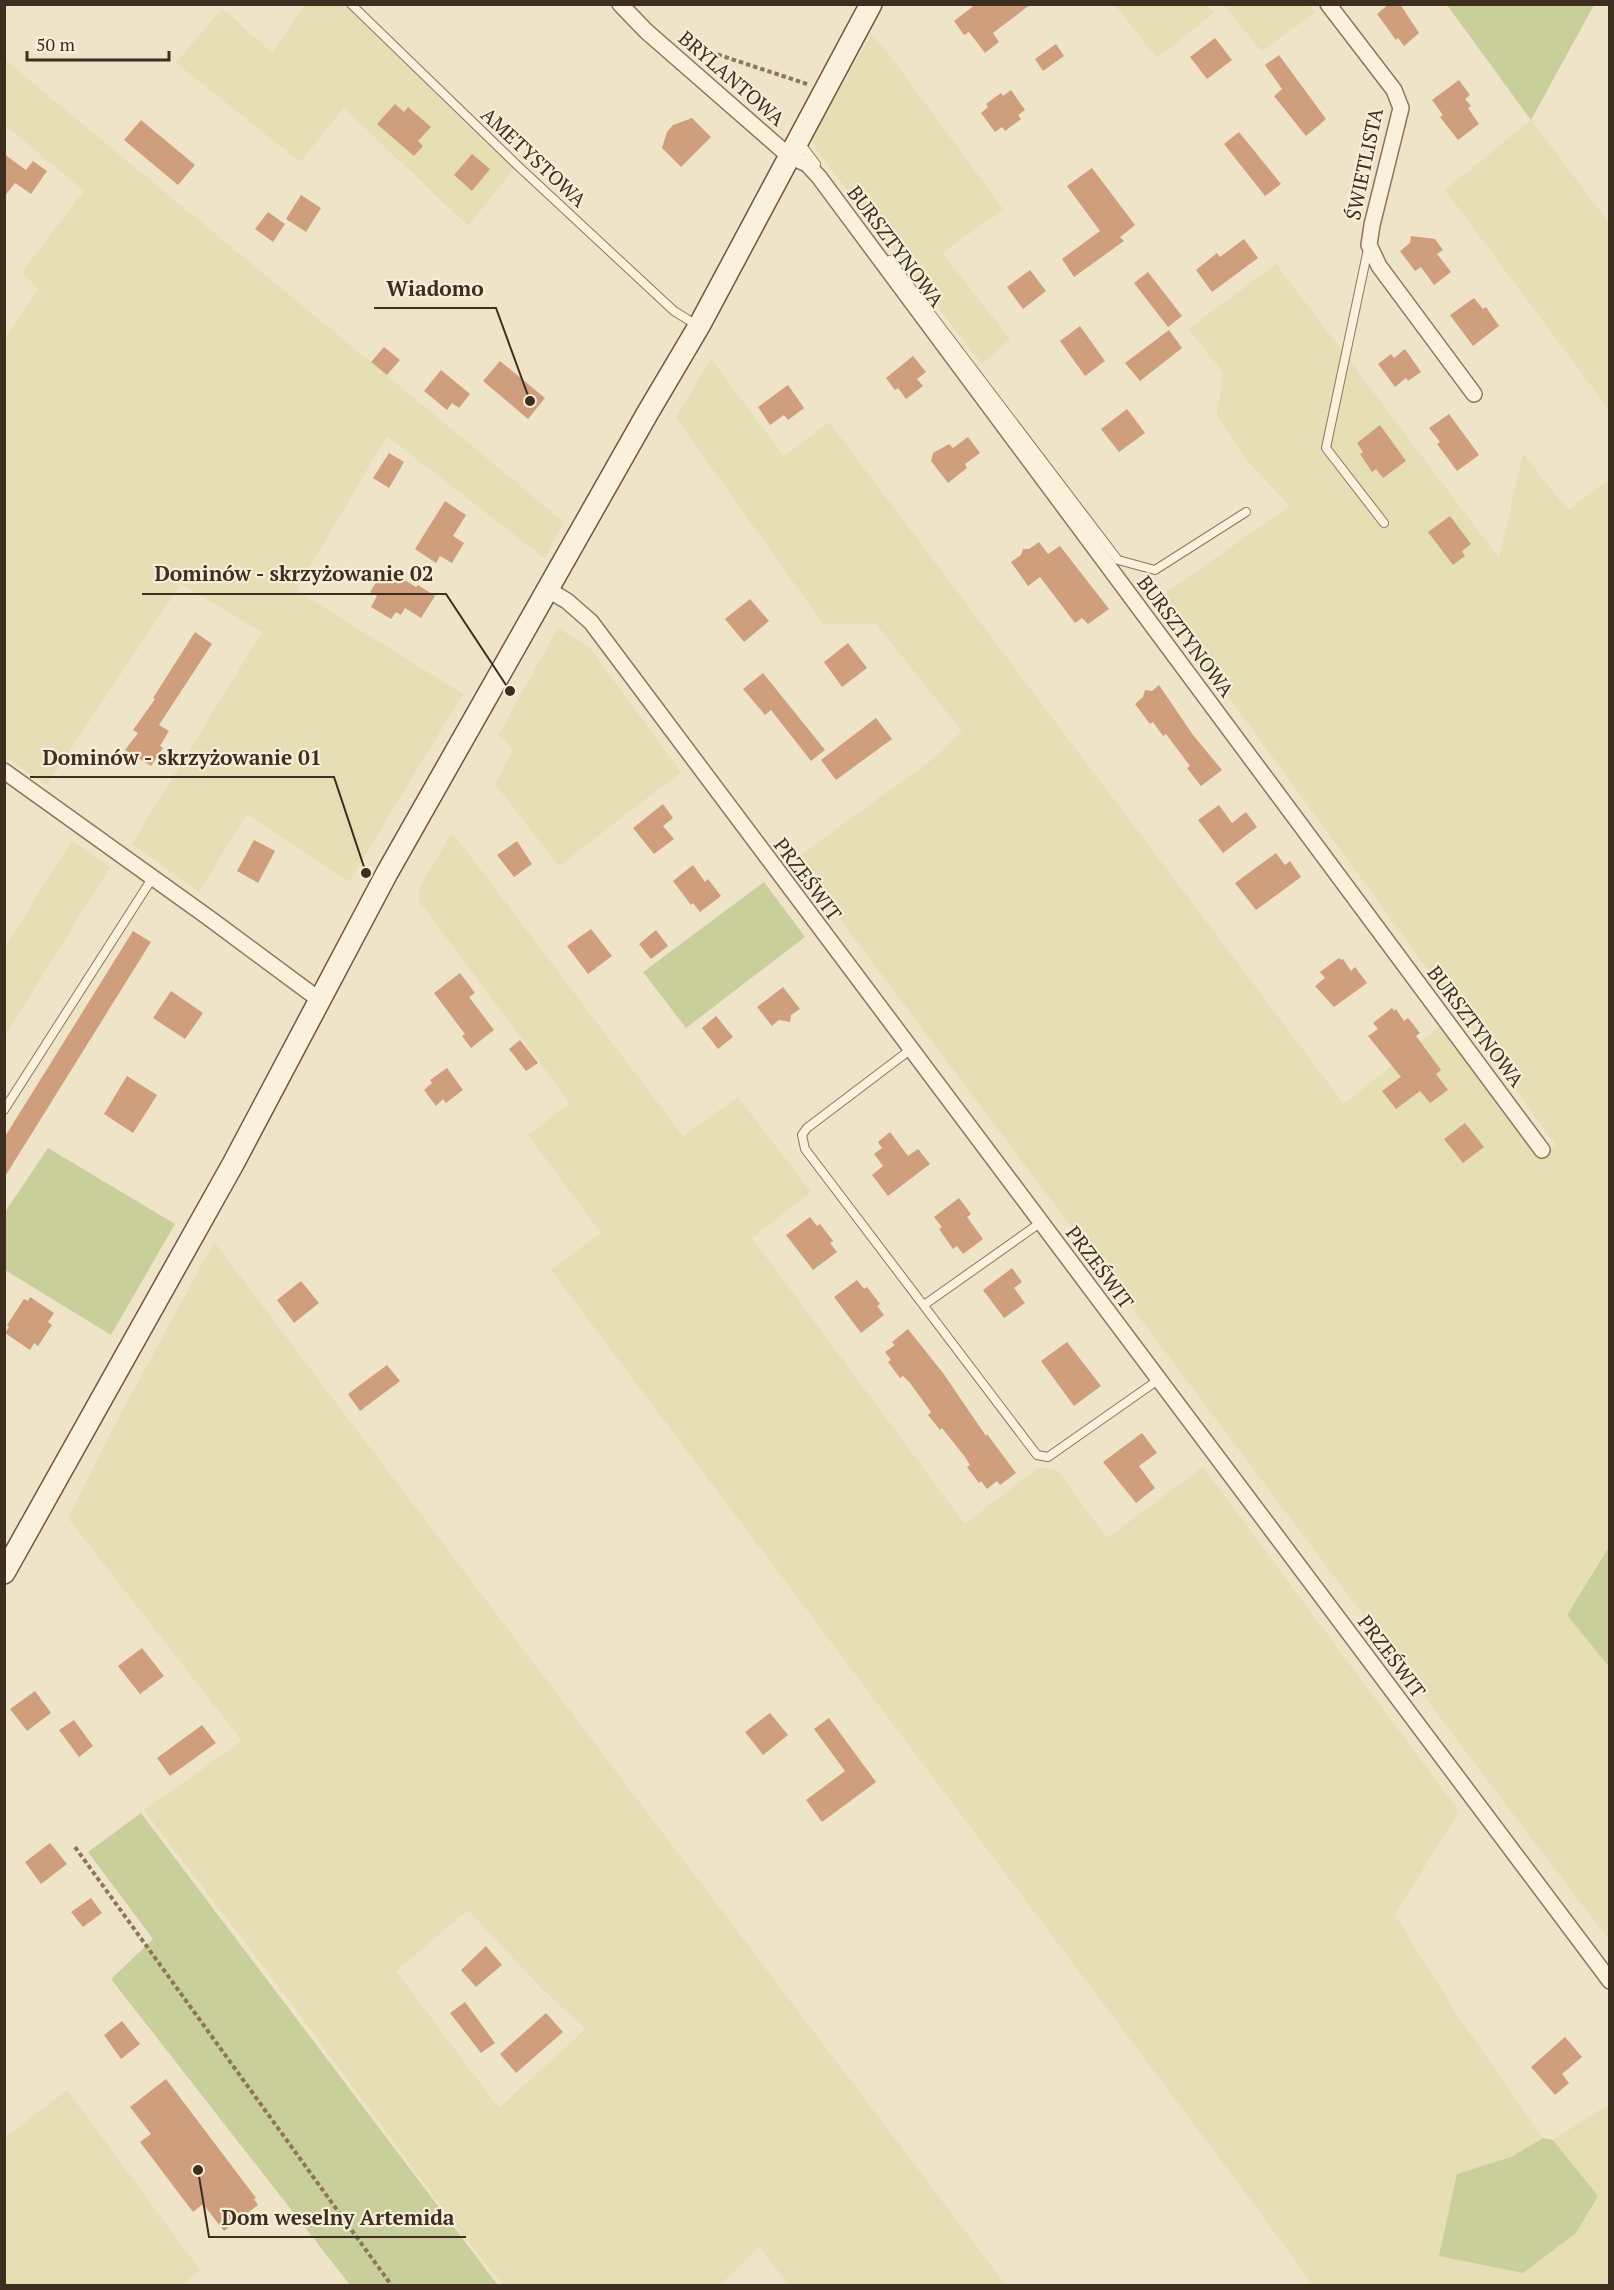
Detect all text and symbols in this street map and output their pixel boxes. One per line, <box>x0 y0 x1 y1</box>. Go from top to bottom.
scale bar <box>27 24 170 62</box>
street label: BRYLANTOWA <box>673 24 791 132</box>
text: 50 m <box>36 32 76 56</box>
street label: AMETYSTOWA <box>475 101 593 213</box>
street label: ŚWIETLISTA <box>1339 105 1389 222</box>
street label: BURSZTYNOWA <box>841 180 951 312</box>
callout: Wiadomo <box>374 269 496 308</box>
text: Wiadomo <box>386 274 484 302</box>
callout: Dominów - skrzyżowanie 02 <box>142 555 446 594</box>
text: Dominów - skrzyżowanie 02 <box>154 559 434 587</box>
street label: BURSZTYNOWA <box>1131 570 1241 702</box>
callout: Dominów - skrzyżowanie 01 <box>30 738 334 777</box>
text: Dominów - skrzyżowanie 01 <box>42 743 322 771</box>
street label: PRZEŚWIT <box>768 832 848 926</box>
street label: BURSZTYNOWA <box>1421 960 1531 1092</box>
street label: PRZEŚWIT <box>1060 1220 1140 1314</box>
street label: PRZEŚWIT <box>1352 1609 1432 1703</box>
callout: Dom weselny Artemida <box>209 2198 466 2237</box>
text: Dom weselny Artemida <box>222 2203 455 2231</box>

